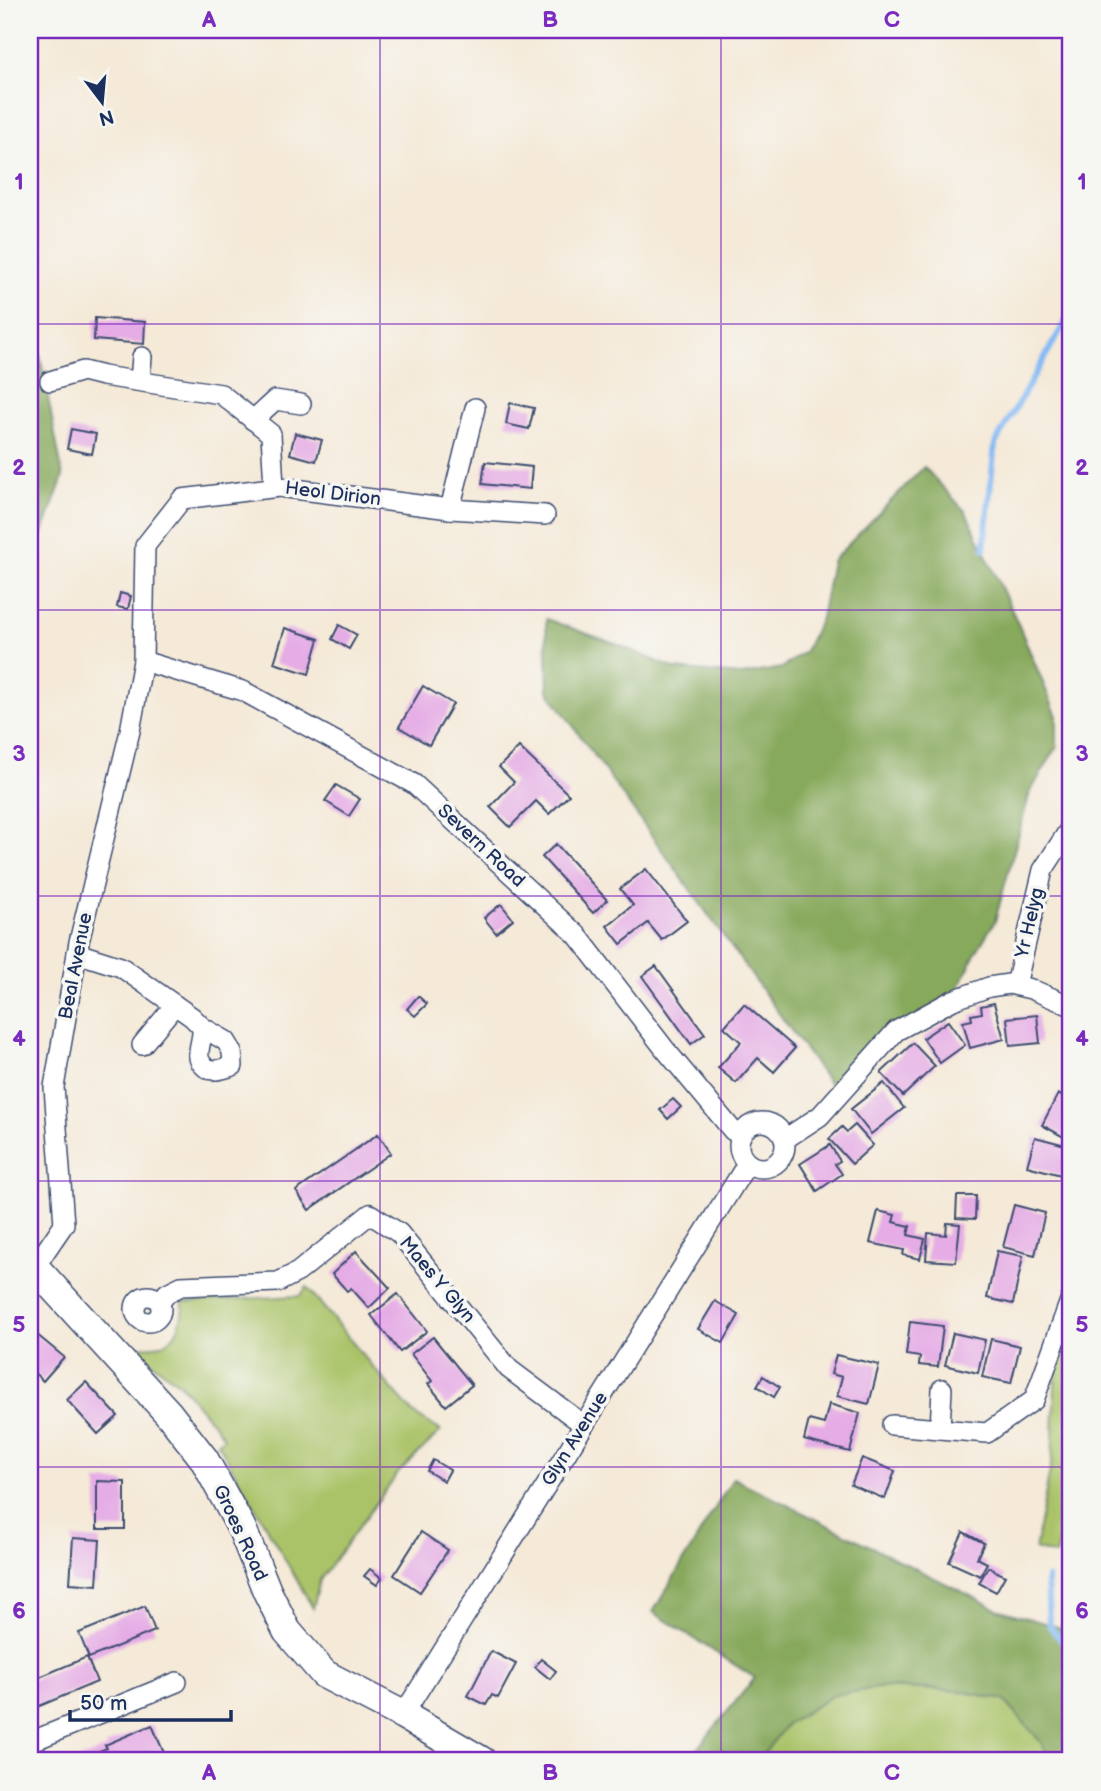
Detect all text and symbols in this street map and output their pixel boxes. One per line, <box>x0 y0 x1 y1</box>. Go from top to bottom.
text: A <box>201 6 217 34</box>
text: B <box>542 6 558 34</box>
text: C <box>884 6 900 34</box>
north arrow <box>66 66 136 136</box>
text: N <box>96 104 116 130</box>
text: 1 <box>14 168 24 196</box>
text: 1 <box>1077 168 1087 196</box>
text: 2 <box>12 454 26 482</box>
text: 2 <box>1075 454 1089 482</box>
street label: Heol Dirion <box>284 477 382 511</box>
text: 3 <box>12 740 26 768</box>
text: 3 <box>1075 740 1089 768</box>
street label: Severn Road <box>432 800 530 892</box>
street label: Yr Helyg <box>1011 886 1049 961</box>
street label: Beal Avenue <box>54 911 98 1021</box>
text: 4 <box>12 1025 26 1053</box>
text: 4 <box>1075 1025 1089 1053</box>
street label: Maes Y Glyn <box>394 1232 480 1328</box>
text: 5 <box>12 1311 26 1339</box>
text: 5 <box>1075 1311 1089 1339</box>
street label: Glyn Avenue <box>537 1388 613 1490</box>
street label: Groes Road <box>208 1481 272 1585</box>
text: 6 <box>12 1597 26 1625</box>
text: 6 <box>1075 1597 1089 1625</box>
scale bar <box>70 1679 231 1723</box>
text: 50 m <box>80 1691 127 1716</box>
text: A <box>201 1759 217 1787</box>
text: B <box>542 1759 558 1787</box>
text: C <box>884 1759 900 1787</box>

